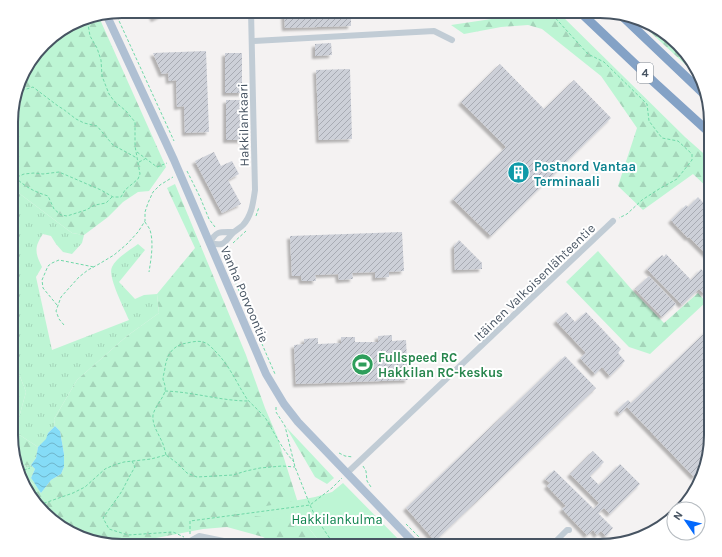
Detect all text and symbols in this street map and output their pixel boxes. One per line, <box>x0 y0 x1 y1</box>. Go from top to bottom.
road number: 4 <box>637 63 653 83</box>
street label: Hakkilankaari <box>235 83 252 167</box>
place label: Postnord Vantaa Terminaali <box>534 159 636 189</box>
building icon: Postnord Vantaa Terminaali <box>505 160 531 186</box>
street label: Itäinen Valkoisenlähteentie <box>471 220 598 344</box>
street label: Vanha Porvoontie <box>218 244 272 345</box>
place label: Fullspeed RC Hakkilan RC-keskus <box>378 350 503 380</box>
sports icon: Fullspeed RC Hakkilan RC-keskus <box>350 351 376 377</box>
north arrow <box>666 501 706 541</box>
text: N <box>671 509 686 523</box>
park label: Hakkilankulma <box>291 512 383 527</box>

